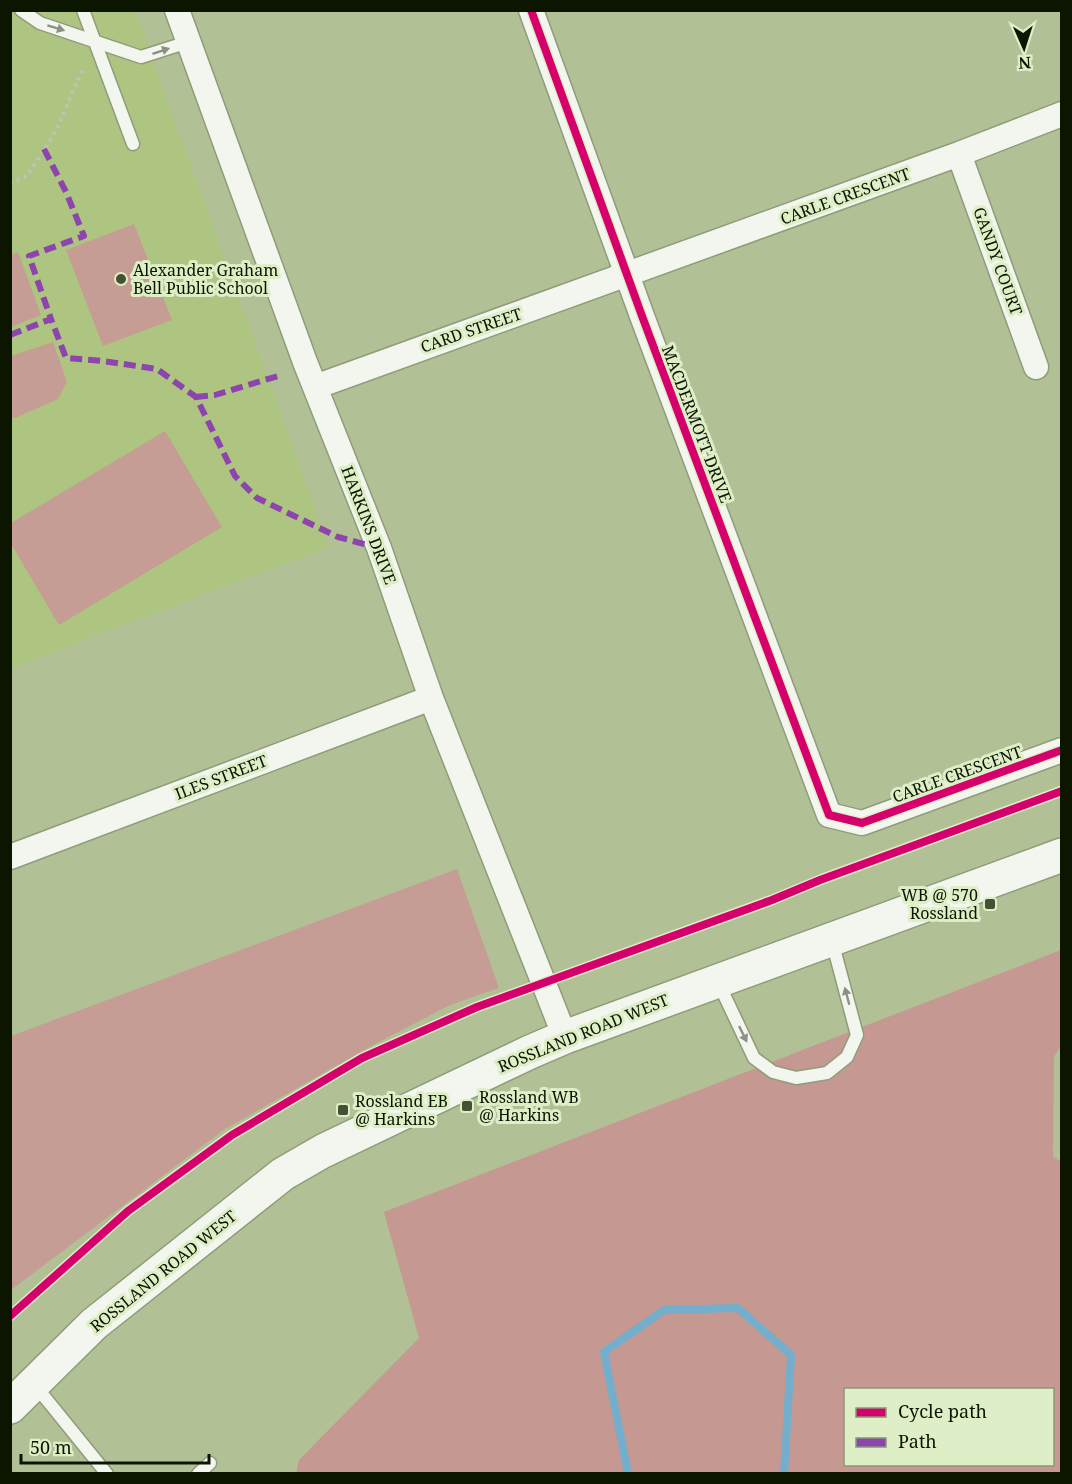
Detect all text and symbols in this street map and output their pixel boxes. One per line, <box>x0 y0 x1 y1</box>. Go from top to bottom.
north arrow <box>994 18 1054 78</box>
one-way arrow <box>47 24 65 33</box>
one-way arrow <box>152 45 170 55</box>
text: N <box>1018 52 1032 74</box>
street label: CARLE CRESCENT <box>777 162 913 230</box>
street label: GANDY COURT <box>968 204 1028 318</box>
place label: Alexander Graham Bell Public School <box>133 259 278 299</box>
marker: Alexander Graham Bell Public School <box>114 272 128 286</box>
street label: CARD STREET <box>417 302 525 358</box>
street label: MACDERMOTT DRIVE <box>657 342 737 506</box>
street label: HARKINS DRIVE <box>336 463 402 587</box>
street label: CARLE CRESCENT <box>889 740 1025 808</box>
street label: ILES STREET <box>172 749 270 805</box>
place label: WB @ 570 Rossland <box>901 884 978 924</box>
marker: WB @ 570 Rossland <box>983 897 997 911</box>
one-way arrow <box>841 987 851 1006</box>
street label: ROSSLAND ROAD WEST <box>494 989 672 1077</box>
one-way arrow <box>738 1025 747 1042</box>
place label: Rossland WB @ Harkins <box>479 1086 579 1126</box>
place label: Rossland EB @ Harkins <box>355 1090 448 1130</box>
marker: Rossland WB @ Harkins <box>460 1099 474 1113</box>
marker: Rossland EB @ Harkins <box>336 1103 350 1117</box>
street label: ROSSLAND ROAD WEST <box>85 1205 241 1337</box>
legend <box>844 1388 1054 1466</box>
text: Cycle path <box>898 1399 987 1423</box>
scale bar <box>21 1427 208 1465</box>
text: Path <box>898 1429 937 1453</box>
text: 50 m <box>30 1435 72 1459</box>

